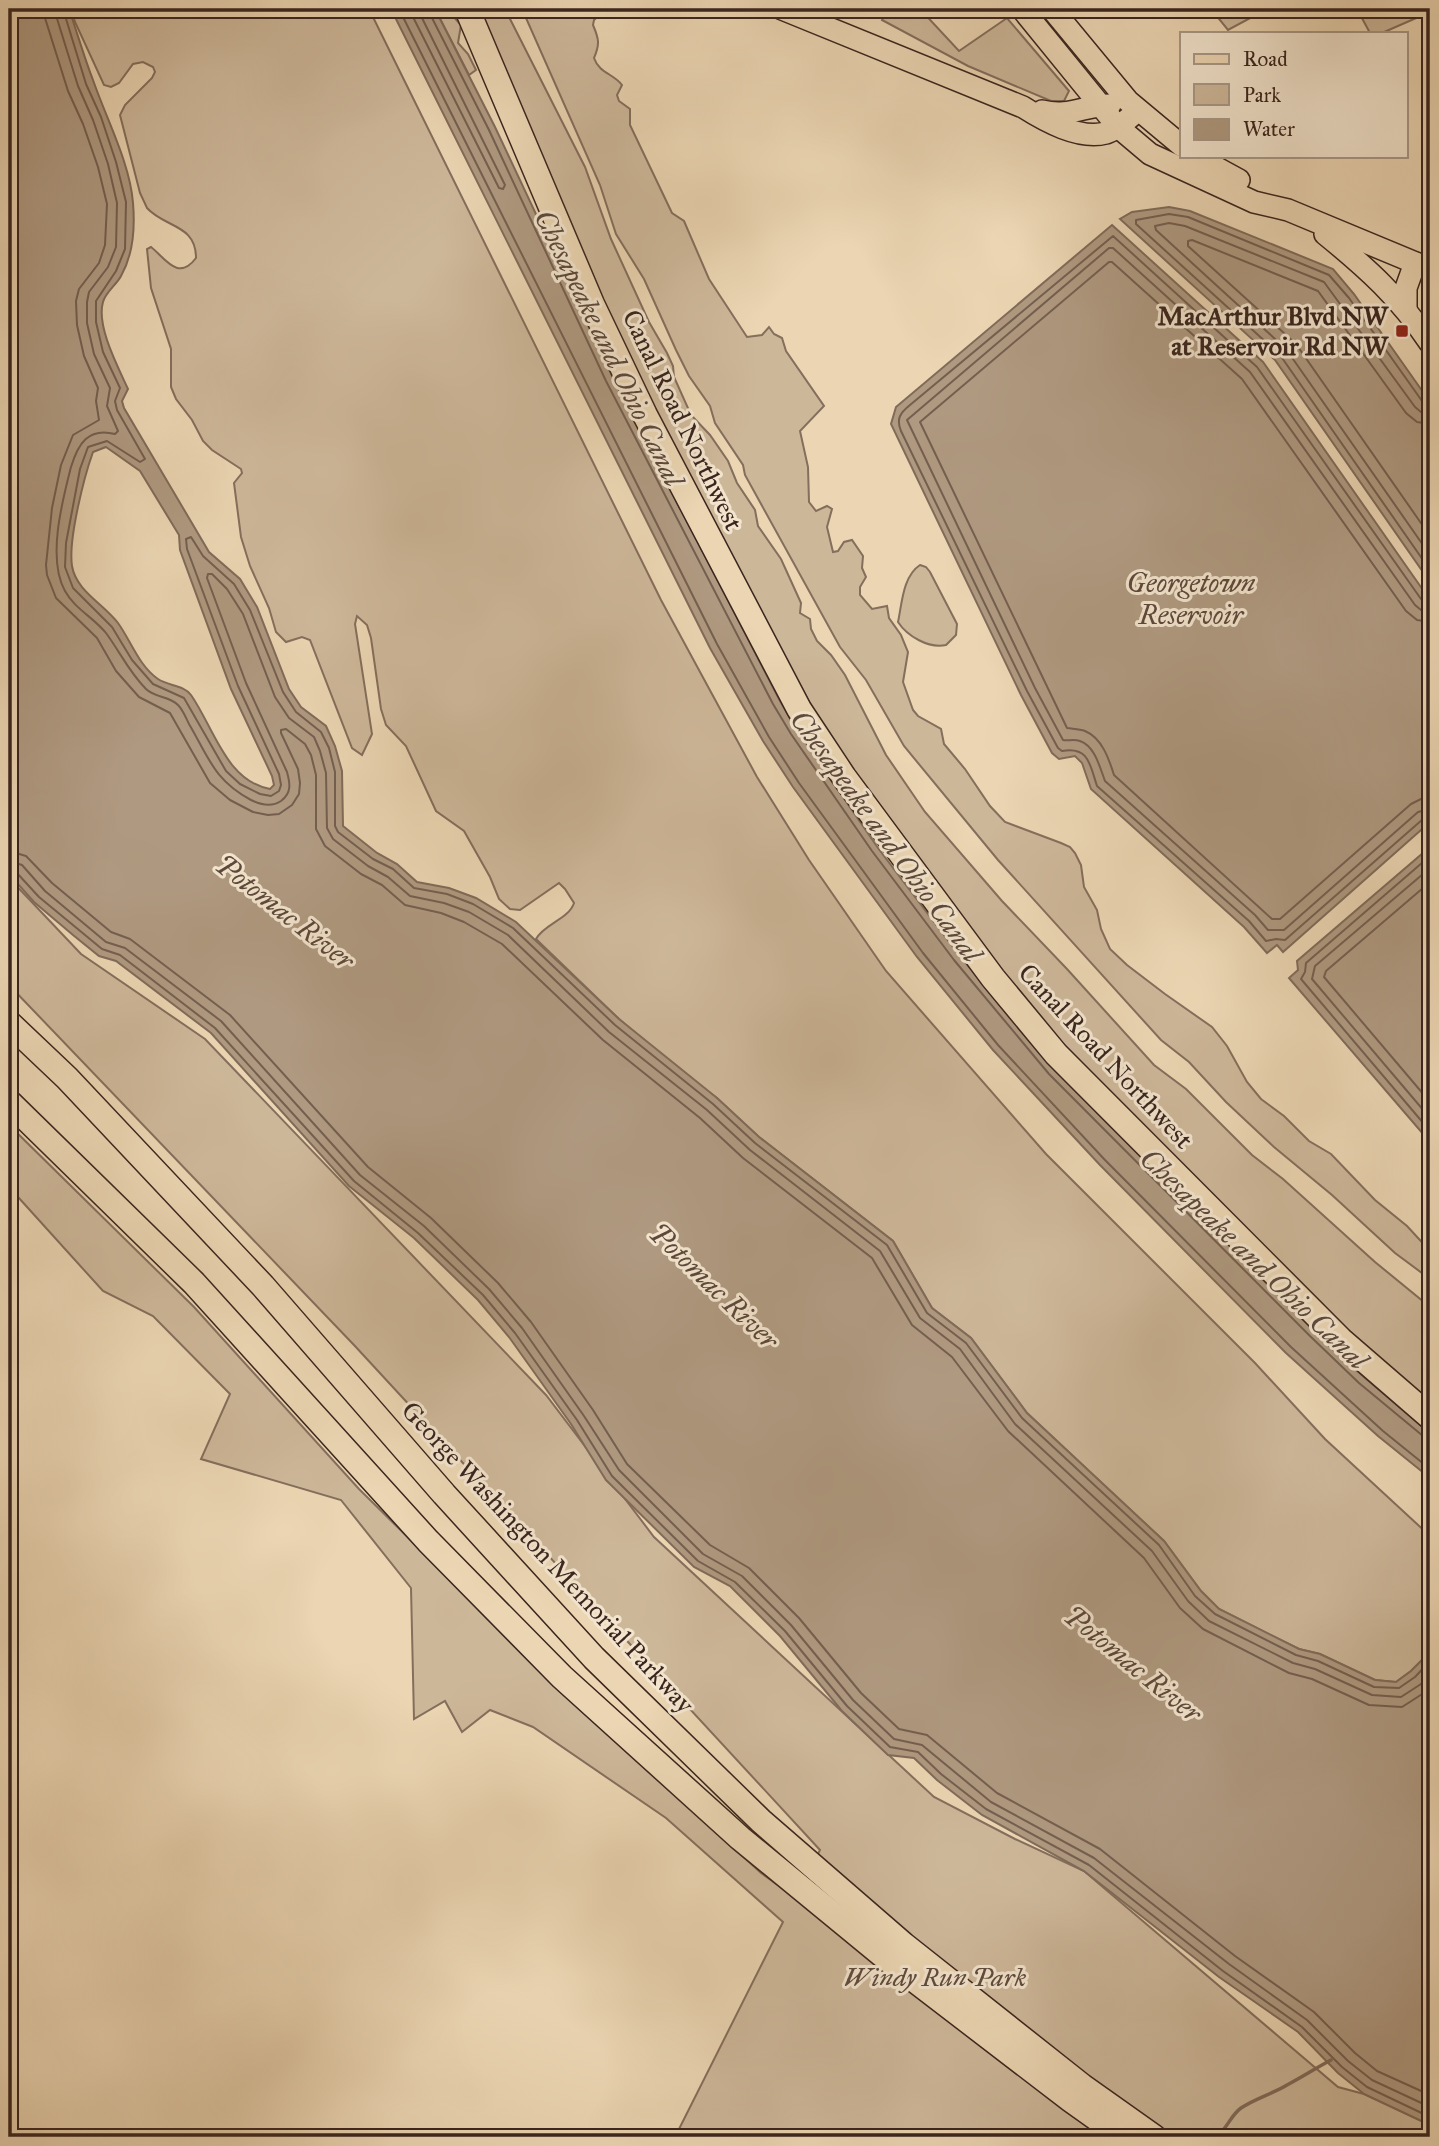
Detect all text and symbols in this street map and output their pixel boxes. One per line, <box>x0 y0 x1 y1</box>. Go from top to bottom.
legend <box>1180 32 1408 158</box>
text: Road <box>1243 46 1288 72</box>
text: Park <box>1243 82 1281 108</box>
text: Water <box>1243 116 1295 142</box>
water label: Chesapeake and Ohio Canal <box>527 204 692 494</box>
place label: MacArthur Blvd NW at Reservoir Rd NW <box>1157 300 1389 362</box>
street label: Canal Road Northwest <box>616 304 750 536</box>
marker: MacArthur Blvd NW at Reservoir Rd NW <box>1394 323 1410 339</box>
water label: Georgetown Reservoir <box>1127 565 1256 632</box>
water label: Chesapeake and Ohio Canal <box>783 703 991 971</box>
water label: Potomac River <box>208 847 363 978</box>
street label: Canal Road Northwest <box>1012 957 1200 1155</box>
water label: Chesapeake and Ohio Canal <box>1133 1141 1377 1379</box>
water label: Potomac River <box>642 1215 787 1358</box>
street label: George Washington Memorial Parkway <box>395 1394 702 1720</box>
water label: Potomac River <box>1057 1598 1210 1731</box>
park label: Windy Run Park <box>844 1961 1027 1993</box>

